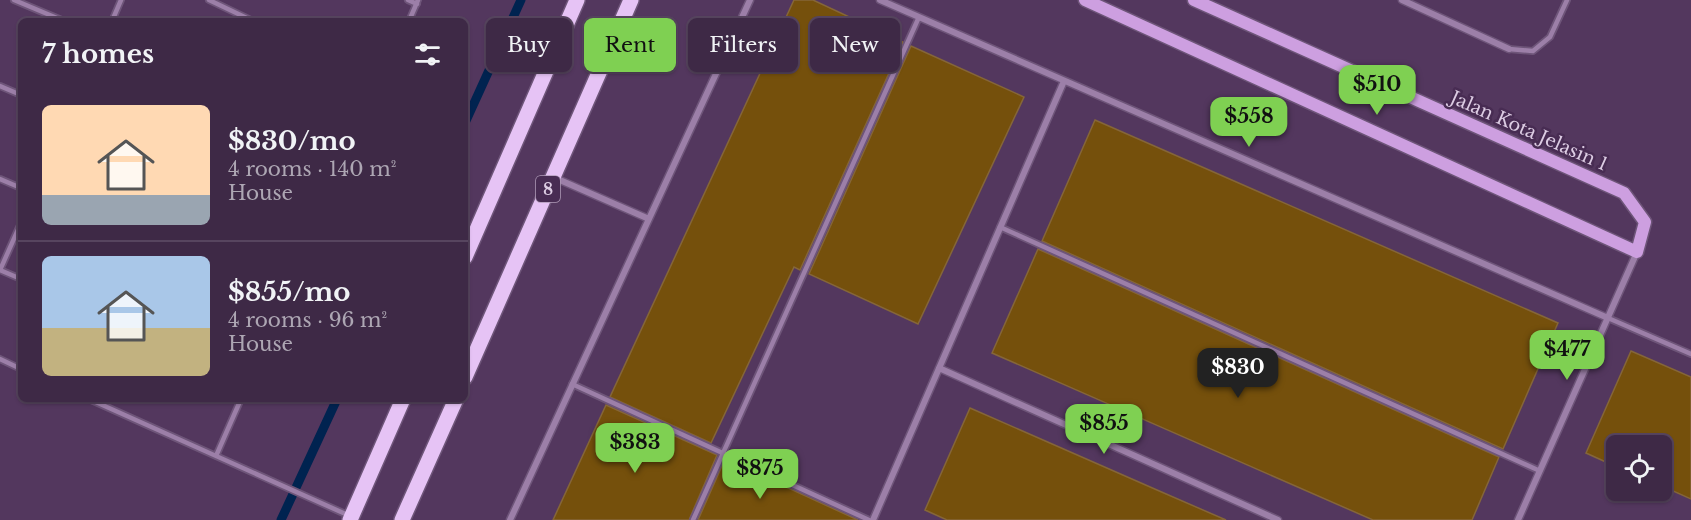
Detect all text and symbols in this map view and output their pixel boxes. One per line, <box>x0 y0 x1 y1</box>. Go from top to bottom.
chip: Buy <box>486 18 572 72</box>
chip: Rent <box>584 18 676 72</box>
chip: Filters <box>688 18 798 72</box>
chip: New <box>810 18 900 72</box>
text: 7 homes <box>42 38 154 70</box>
icon: filters <box>411 38 444 71</box>
pin: $510 <box>1341 65 1413 116</box>
text: $510 <box>1353 72 1401 96</box>
street label: Jalan Kota Jelasin 1 <box>1445 86 1611 176</box>
pin: $558 <box>1213 97 1285 148</box>
text: $558 <box>1224 104 1274 128</box>
text: $830/mo <box>228 125 356 157</box>
icon: home <box>90 129 162 201</box>
text: 4 rooms · 140 m² <box>228 157 396 181</box>
road number: 8 <box>536 176 560 202</box>
text: House <box>228 181 293 205</box>
text: $855/mo <box>228 276 351 308</box>
icon: home <box>90 280 162 352</box>
text: 4 rooms · 96 m² <box>228 308 387 332</box>
pin: $477 <box>1531 330 1603 381</box>
text: House <box>228 332 293 356</box>
text: $477 <box>1544 337 1590 361</box>
pin: $830 <box>1202 348 1274 399</box>
text: $830 <box>1211 355 1265 379</box>
pin: $855 <box>1068 404 1140 455</box>
text: $855 <box>1079 411 1129 435</box>
pin: $383 <box>599 423 671 474</box>
text: $383 <box>609 430 661 454</box>
map controls <box>1606 435 1672 501</box>
button: locate <box>1606 435 1672 501</box>
pin: $875 <box>724 449 796 500</box>
text: $875 <box>736 456 784 480</box>

